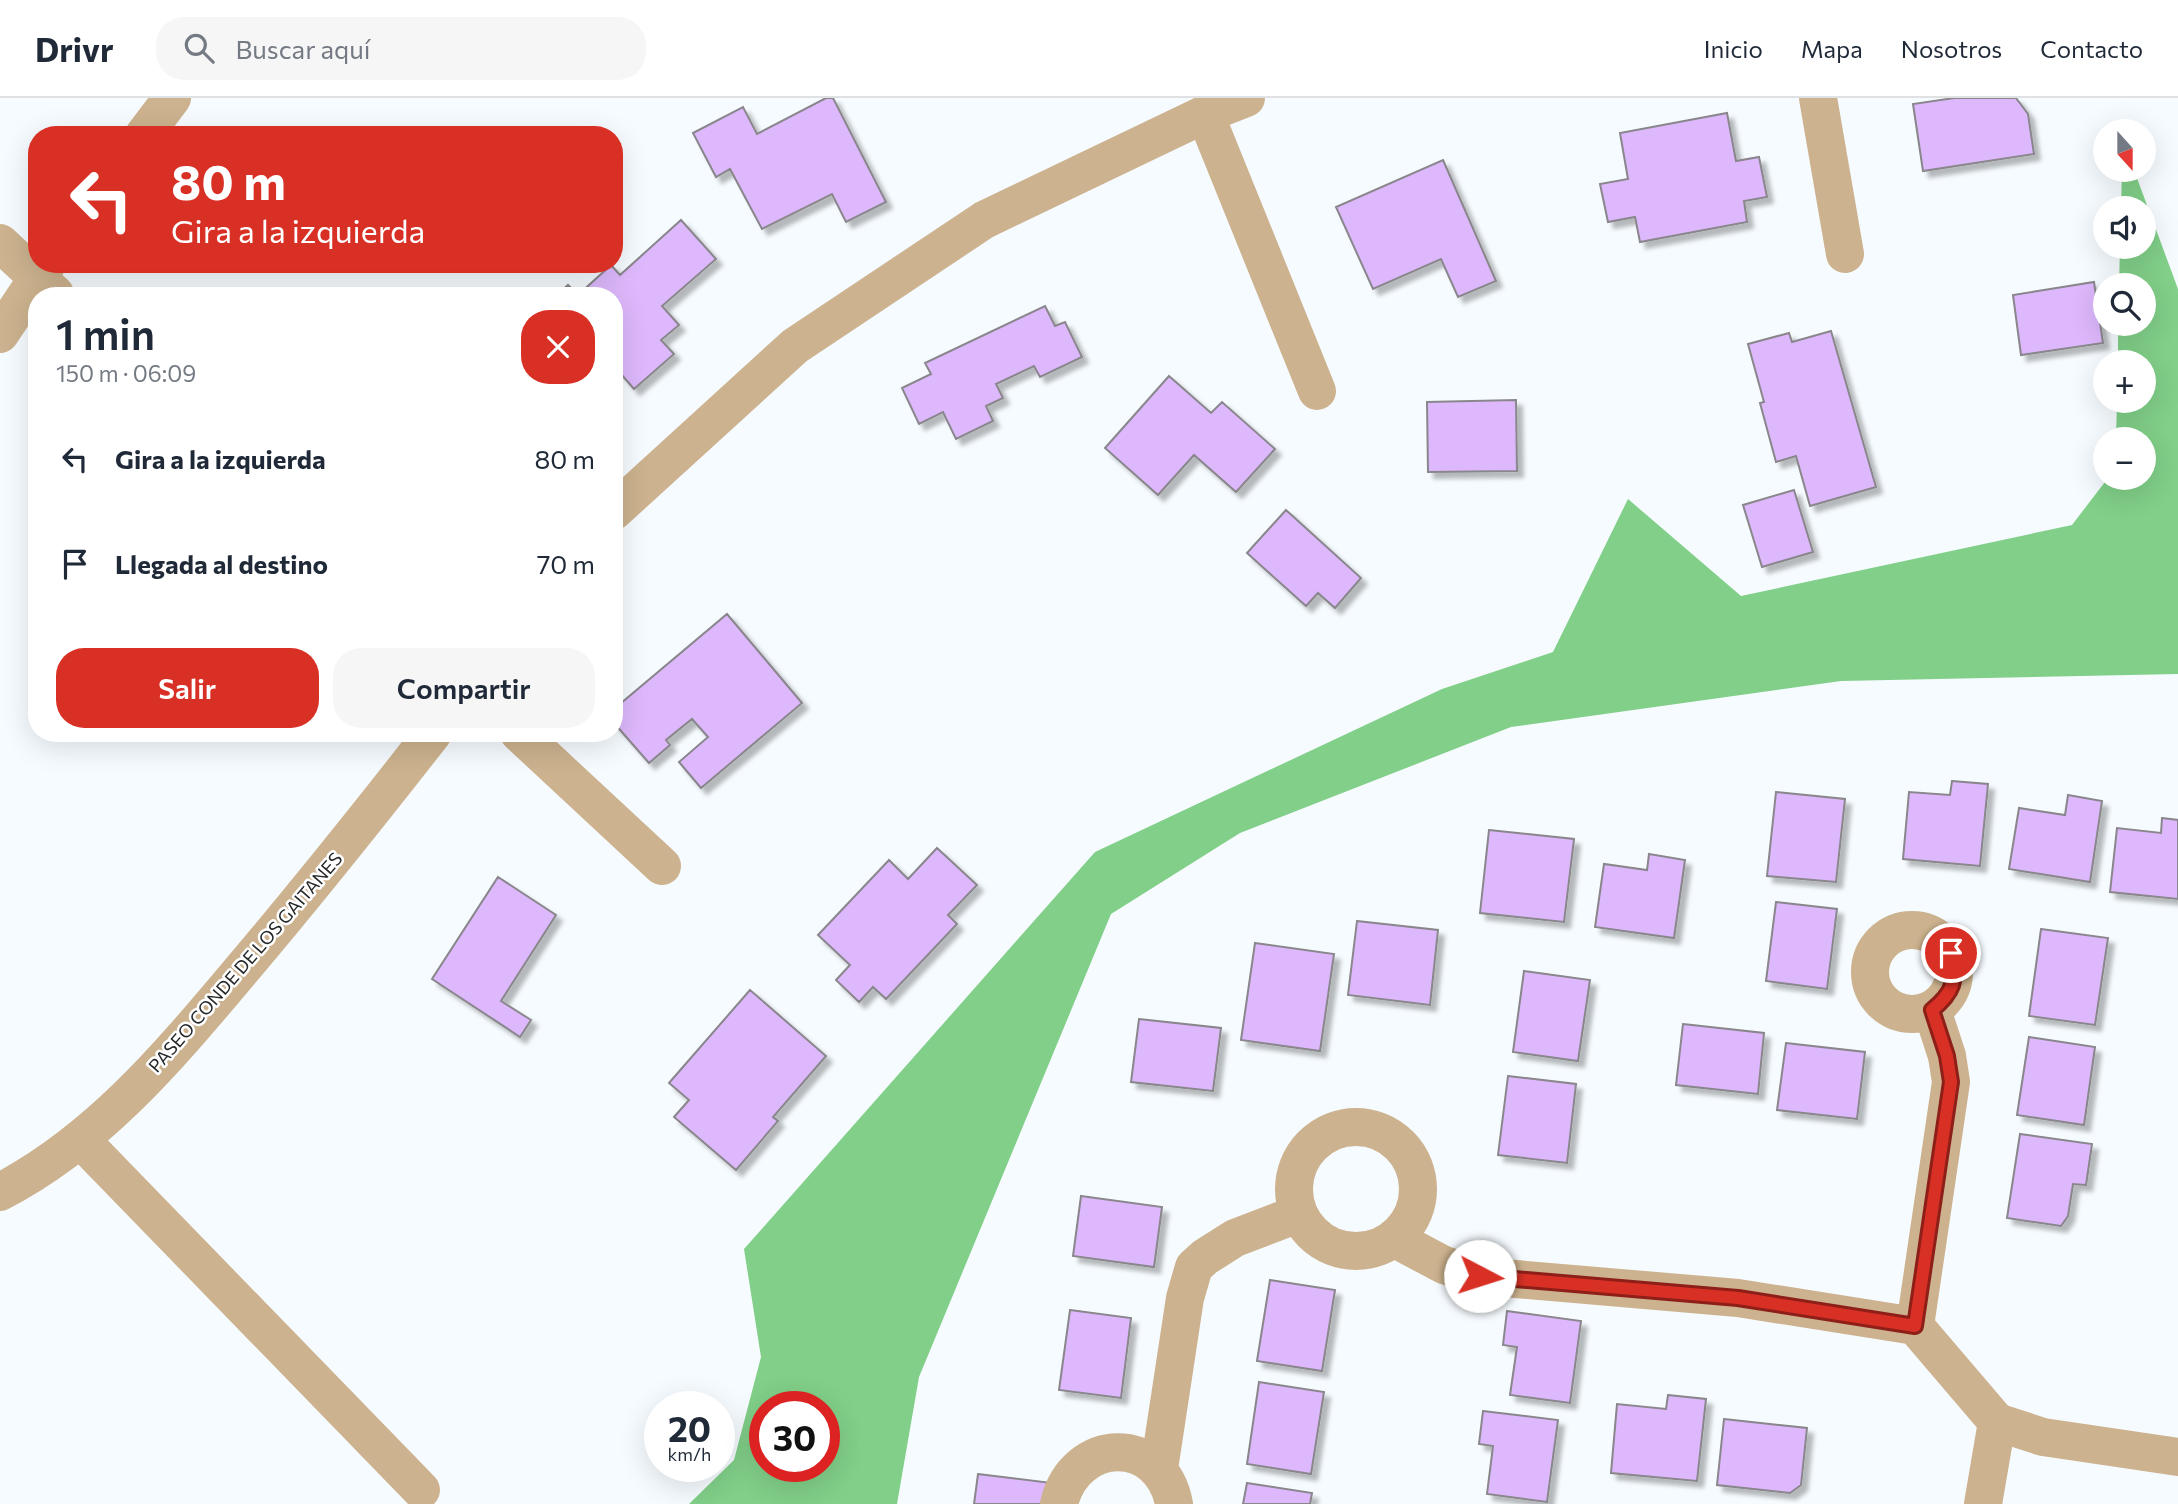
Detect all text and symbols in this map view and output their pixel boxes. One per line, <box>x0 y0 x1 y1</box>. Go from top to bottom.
search box <box>156 17 646 80</box>
text: Drivr <box>35 28 114 69</box>
icon: search <box>180 29 218 67</box>
text: Buscar aquí <box>236 33 371 64</box>
text: Inicio <box>1704 34 1763 63</box>
text: Mapa <box>1801 34 1863 63</box>
text: Nosotros <box>1901 34 2002 63</box>
text: Contacto <box>2040 34 2143 63</box>
north arrow <box>2093 119 2156 182</box>
map controls <box>2093 119 2156 490</box>
text: 80 m <box>171 150 286 210</box>
icon: left <box>56 154 147 245</box>
button: sound <box>2093 196 2156 259</box>
text: Gira a la izquierda <box>171 210 425 250</box>
button: search <box>2093 273 2156 336</box>
text: 1 min <box>56 307 155 359</box>
button: close <box>521 310 595 384</box>
button: + <box>2093 350 2156 413</box>
text: 150 m · 06:09 <box>56 359 196 387</box>
button: − <box>2093 427 2156 490</box>
icon: left <box>56 440 94 478</box>
text: Gira a la izquierda <box>115 443 326 474</box>
text: 80 m <box>535 443 595 474</box>
icon: arrive <box>56 545 94 583</box>
text: Llegada al destino <box>115 548 328 579</box>
text: 70 m <box>537 548 595 579</box>
button: Salir <box>56 648 319 728</box>
button: Compartir <box>333 648 595 728</box>
street label: PASEO CONDE DE LOS GAITANES <box>144 848 346 1076</box>
pin <box>1921 923 1981 983</box>
icon: arrive <box>1932 934 1970 972</box>
position arrow <box>1443 1239 1517 1313</box>
speed limit sign: 30 <box>749 1391 840 1482</box>
text: 20 <box>668 1406 711 1449</box>
text: km/h <box>668 1443 711 1465</box>

